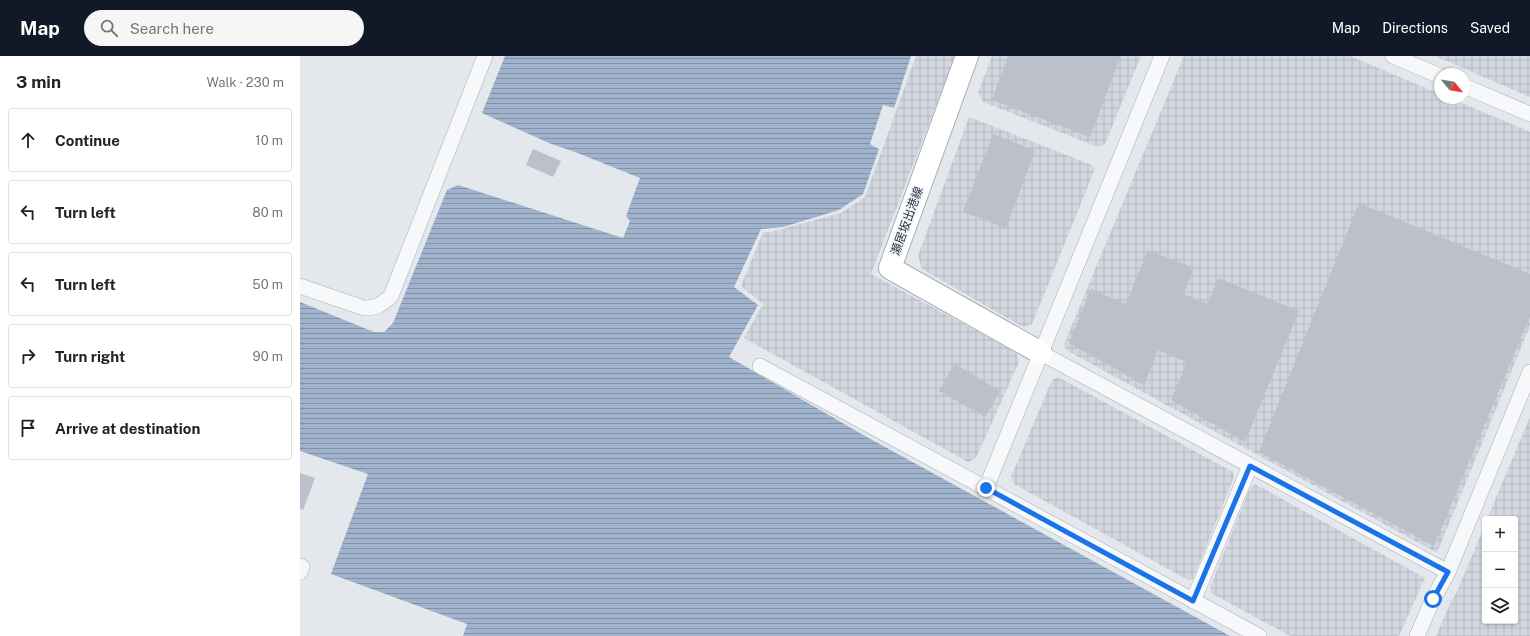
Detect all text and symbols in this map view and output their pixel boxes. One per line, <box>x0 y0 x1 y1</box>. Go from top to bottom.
search box <box>84 10 364 46</box>
text: Map <box>20 17 60 39</box>
icon: search <box>98 17 120 39</box>
text: Search here <box>130 20 214 37</box>
text: Map <box>1332 20 1360 36</box>
text: Directions <box>1382 20 1448 36</box>
text: Saved <box>1470 20 1510 36</box>
north arrow <box>1434 68 1470 104</box>
text: 3 min <box>16 72 61 92</box>
text: Walk · 230 m <box>206 75 284 90</box>
icon: ahead <box>17 129 39 151</box>
text: Continue <box>55 132 120 149</box>
text: 10 m <box>255 133 283 148</box>
street label: 瀬居坂出港線 <box>888 185 926 257</box>
icon: left <box>17 201 39 223</box>
text: Turn left <box>55 204 116 221</box>
text: 80 m <box>252 205 283 220</box>
icon: left <box>17 273 39 295</box>
text: Turn left <box>55 276 116 293</box>
text: 50 m <box>252 277 283 292</box>
icon: right <box>17 345 39 367</box>
text: Turn right <box>55 348 125 365</box>
text: 90 m <box>253 349 283 364</box>
icon: arrive <box>17 417 39 439</box>
text: Arrive at destination <box>55 420 200 437</box>
route end <box>977 479 995 497</box>
map controls <box>1482 516 1518 624</box>
button: + <box>1482 516 1518 552</box>
button: − <box>1482 552 1518 588</box>
button: layers <box>1482 588 1518 624</box>
route start <box>1424 590 1442 608</box>

